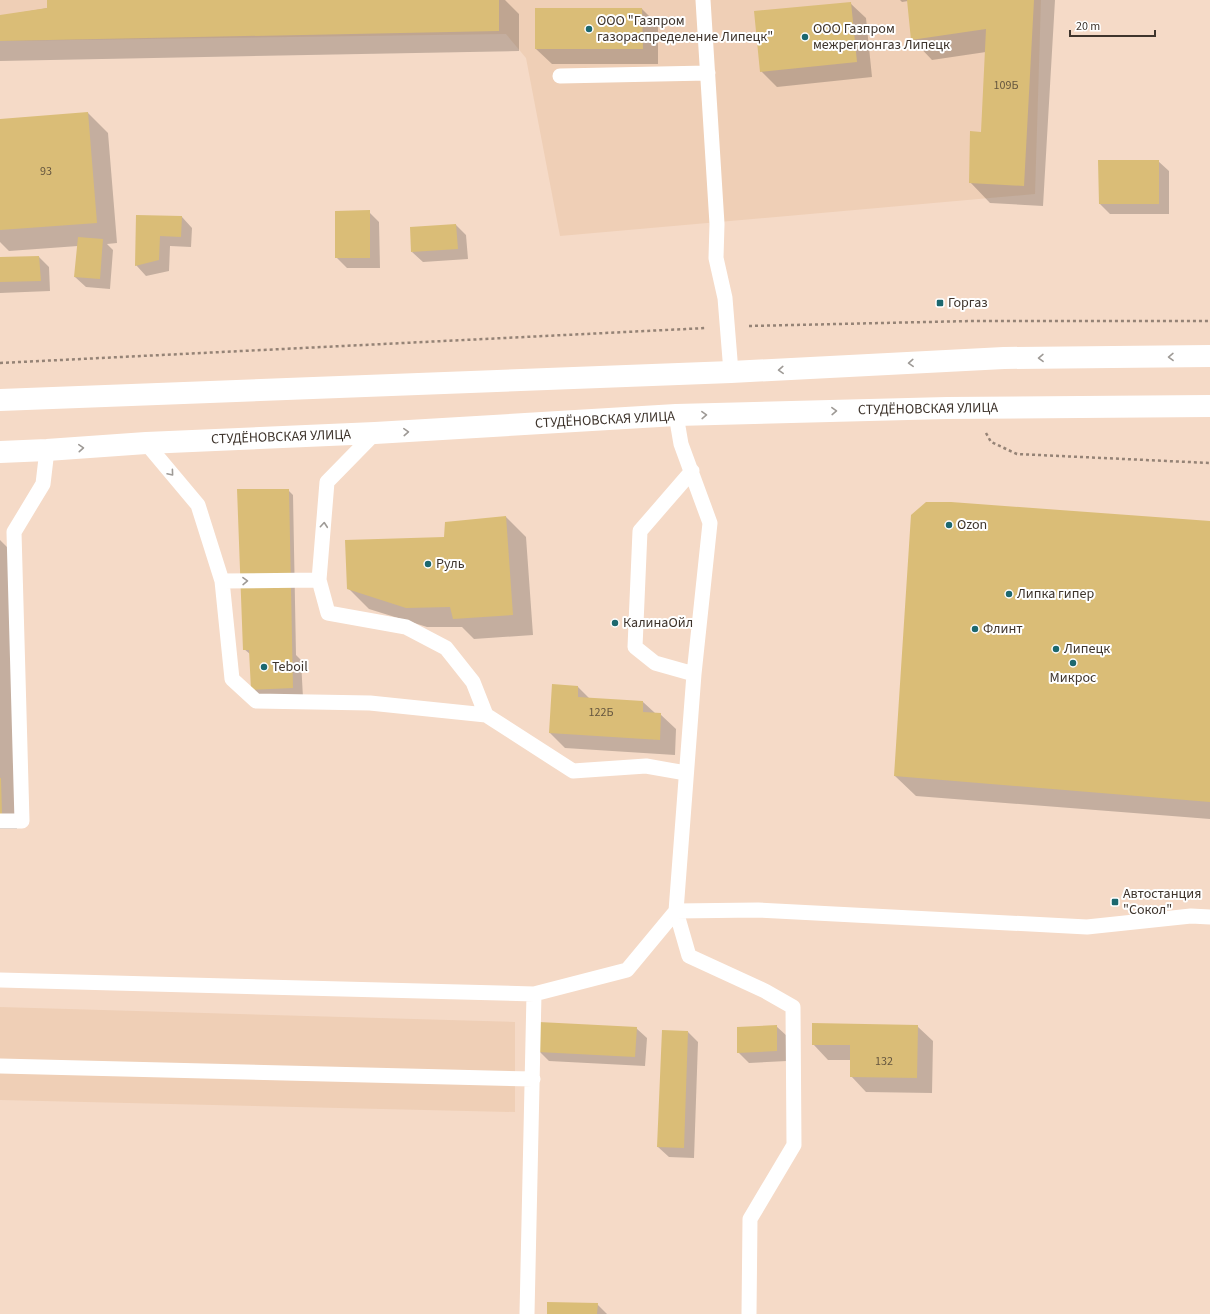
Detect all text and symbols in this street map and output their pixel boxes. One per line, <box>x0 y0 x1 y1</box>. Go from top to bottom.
place label: ООО "Газпром газораспределение Липецк" <box>597 11 773 47</box>
scale bar <box>1070 12 1155 38</box>
text: 20 m <box>1076 18 1100 35</box>
place label: ООО Газпром межрегионгаз Липецк <box>813 19 950 55</box>
marker: ООО "Газпром газораспределение Липецк" <box>584 24 594 34</box>
marker: ООО Газпром межрегионгаз Липецк <box>800 32 810 42</box>
house number: 109Б <box>994 77 1018 94</box>
house number: 93 <box>40 163 52 180</box>
place label: Горгаз <box>948 293 988 313</box>
marker: Горгаз <box>935 298 945 308</box>
one-way arrow <box>1168 352 1174 361</box>
one-way arrow <box>1038 354 1044 362</box>
one-way arrow <box>908 359 914 368</box>
one-way arrow <box>778 365 784 374</box>
street label: СТУДЁНОВСКАЯ УЛИЦА <box>858 398 999 420</box>
street label: СТУДЁНОВСКАЯ УЛИЦА <box>535 406 676 434</box>
one-way arrow <box>831 407 837 415</box>
one-way arrow <box>701 411 707 419</box>
street label: СТУДЁНОВСКАЯ УЛИЦА <box>211 425 352 449</box>
one-way arrow <box>403 427 409 436</box>
one-way arrow <box>78 443 84 452</box>
one-way arrow <box>167 469 174 476</box>
place label: Ozon <box>957 515 987 535</box>
marker: Ozon <box>944 520 954 530</box>
one-way arrow <box>319 522 328 528</box>
place label: Руль <box>436 554 465 574</box>
marker: Руль <box>423 559 433 569</box>
one-way arrow <box>242 577 248 585</box>
place label: Липка гипер <box>1017 584 1094 604</box>
marker: Липка гипер <box>1004 589 1014 599</box>
place label: КалинаОйл <box>623 613 693 633</box>
marker: КалинаОйл <box>610 618 620 628</box>
place label: Флинт <box>983 619 1023 639</box>
marker: Флинт <box>970 624 980 634</box>
place label: Липецк <box>1064 639 1110 659</box>
marker: Липецк <box>1051 644 1061 654</box>
place label: Teboil <box>272 657 308 677</box>
marker: Микрос <box>1068 658 1078 668</box>
marker: Teboil <box>259 662 269 672</box>
place label: Микрос <box>1050 668 1097 688</box>
house number: 122Б <box>589 704 613 721</box>
place label: Автостанция "Сокол" <box>1123 884 1201 920</box>
marker: Автостанция "Сокол" <box>1110 897 1120 907</box>
house number: 132 <box>875 1053 893 1070</box>

